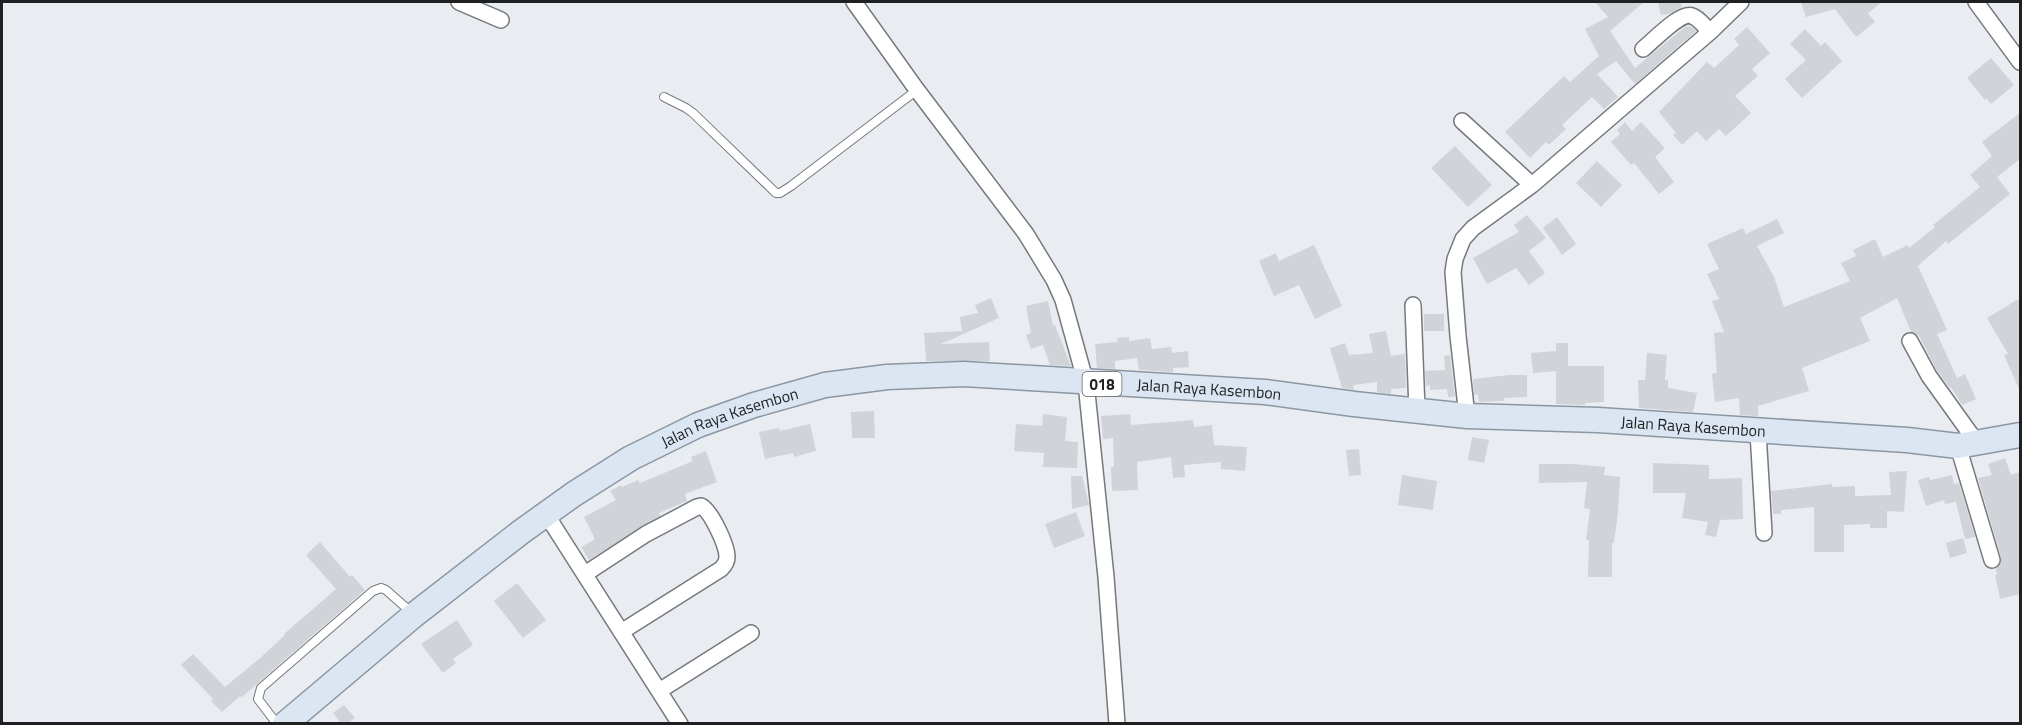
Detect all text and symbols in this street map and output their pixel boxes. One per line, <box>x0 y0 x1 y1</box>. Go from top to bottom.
road number: 018 <box>1082 372 1122 396</box>
street label: Jalan Raya Kasembon <box>1136 372 1283 406</box>
street label: Jalan Raya Kasembon <box>657 381 801 453</box>
street label: Jalan Raya Kasembon <box>1620 410 1766 443</box>

